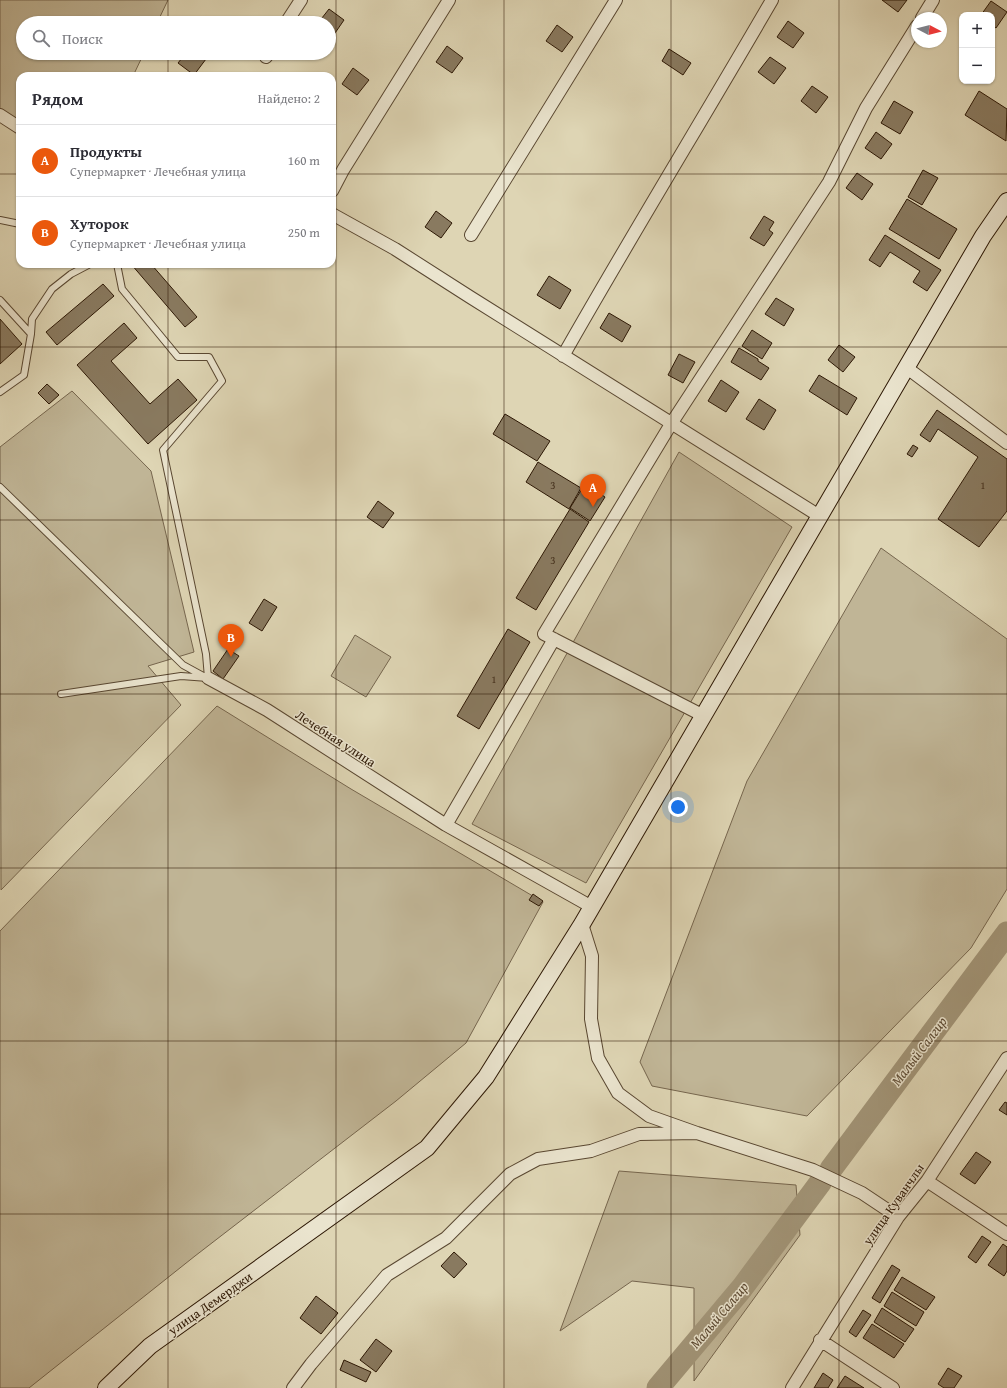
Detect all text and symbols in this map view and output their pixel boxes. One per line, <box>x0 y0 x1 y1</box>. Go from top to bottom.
north arrow <box>911 12 947 48</box>
map controls <box>959 12 995 84</box>
button: + <box>959 12 995 48</box>
search box <box>16 16 336 60</box>
icon: search <box>30 27 52 49</box>
text: Поиск <box>62 28 103 49</box>
button: − <box>959 48 995 84</box>
text: Рядом <box>32 86 83 111</box>
text: Найдено: 2 <box>258 89 320 108</box>
text: Продукты <box>70 141 142 162</box>
text: A <box>41 151 49 170</box>
text: 160 m <box>288 151 320 170</box>
text: Супермаркет · Лечебная улица <box>70 162 246 181</box>
text: Хуторок <box>70 213 129 234</box>
text: B <box>41 223 49 242</box>
text: 250 m <box>288 223 320 242</box>
text: Супермаркет · Лечебная улица <box>70 234 246 253</box>
pin: A <box>580 474 606 507</box>
house number: 3 <box>550 477 556 493</box>
house number: 1 <box>980 477 986 493</box>
house number: 3 <box>550 552 556 568</box>
pin: B <box>218 624 244 657</box>
house number: 1 <box>491 671 497 687</box>
street label: Лечебная улица <box>292 705 380 772</box>
your location <box>668 797 688 817</box>
water label: Малый Салгир <box>886 1012 952 1090</box>
street label: улица Куванчлы <box>858 1160 929 1250</box>
street label: улица Демерджи <box>163 1267 257 1340</box>
water label: Малый Салгир <box>685 1277 753 1353</box>

